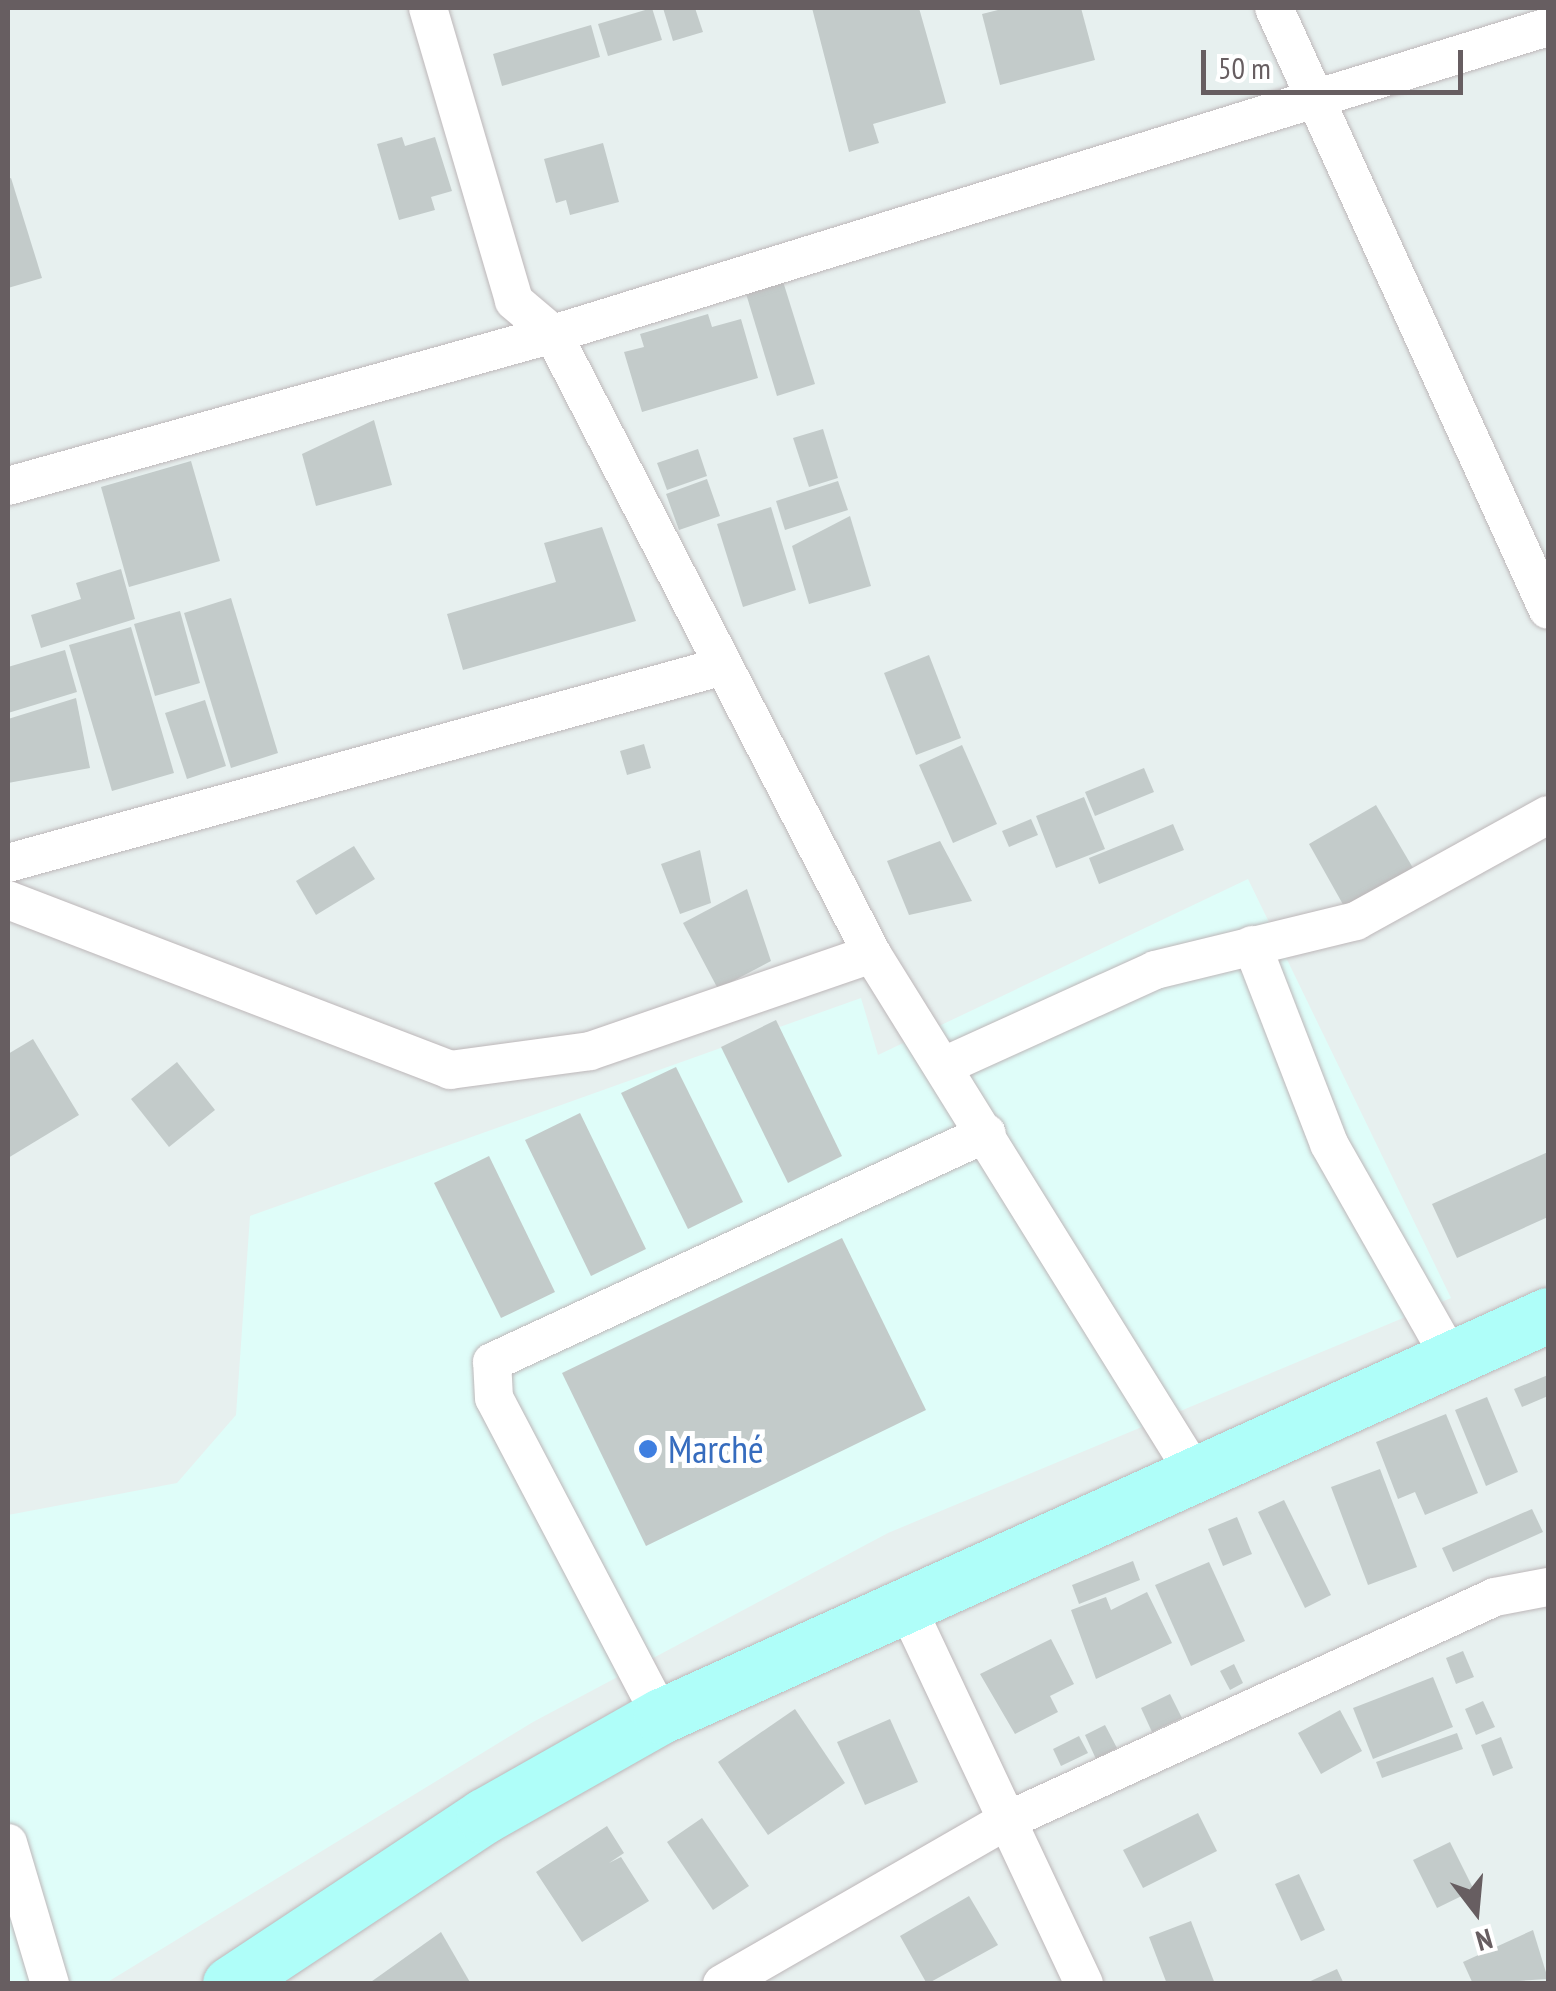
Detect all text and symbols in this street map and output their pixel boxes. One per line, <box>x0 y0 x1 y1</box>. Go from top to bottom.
scale bar <box>1206 30 1468 92</box>
text: 50 m <box>1218 48 1271 87</box>
place label: Marché <box>668 1426 764 1472</box>
marker: Marché <box>637 1438 659 1460</box>
north arrow <box>1426 1861 1526 1961</box>
text: N <box>1472 1920 1497 1960</box>

